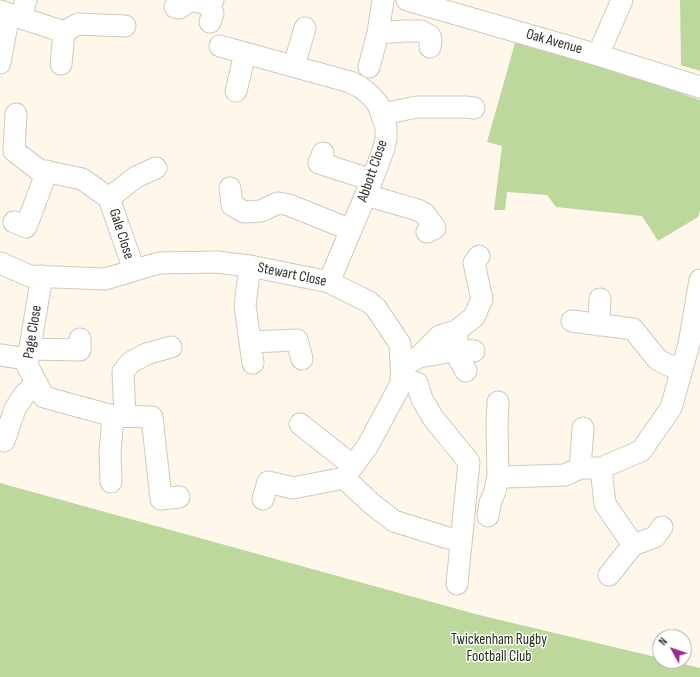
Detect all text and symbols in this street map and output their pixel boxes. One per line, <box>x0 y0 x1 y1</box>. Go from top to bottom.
street label: Oak Avenue <box>524 25 584 59</box>
street label: Abbott Close <box>354 138 392 204</box>
street label: Gale Close <box>104 206 138 262</box>
street label: Stewart Close <box>256 259 328 291</box>
street label: Page Close <box>20 304 46 360</box>
north arrow <box>652 629 692 669</box>
park label: Twickenham Rugby Football Club <box>451 631 547 666</box>
text: N <box>656 635 670 648</box>

